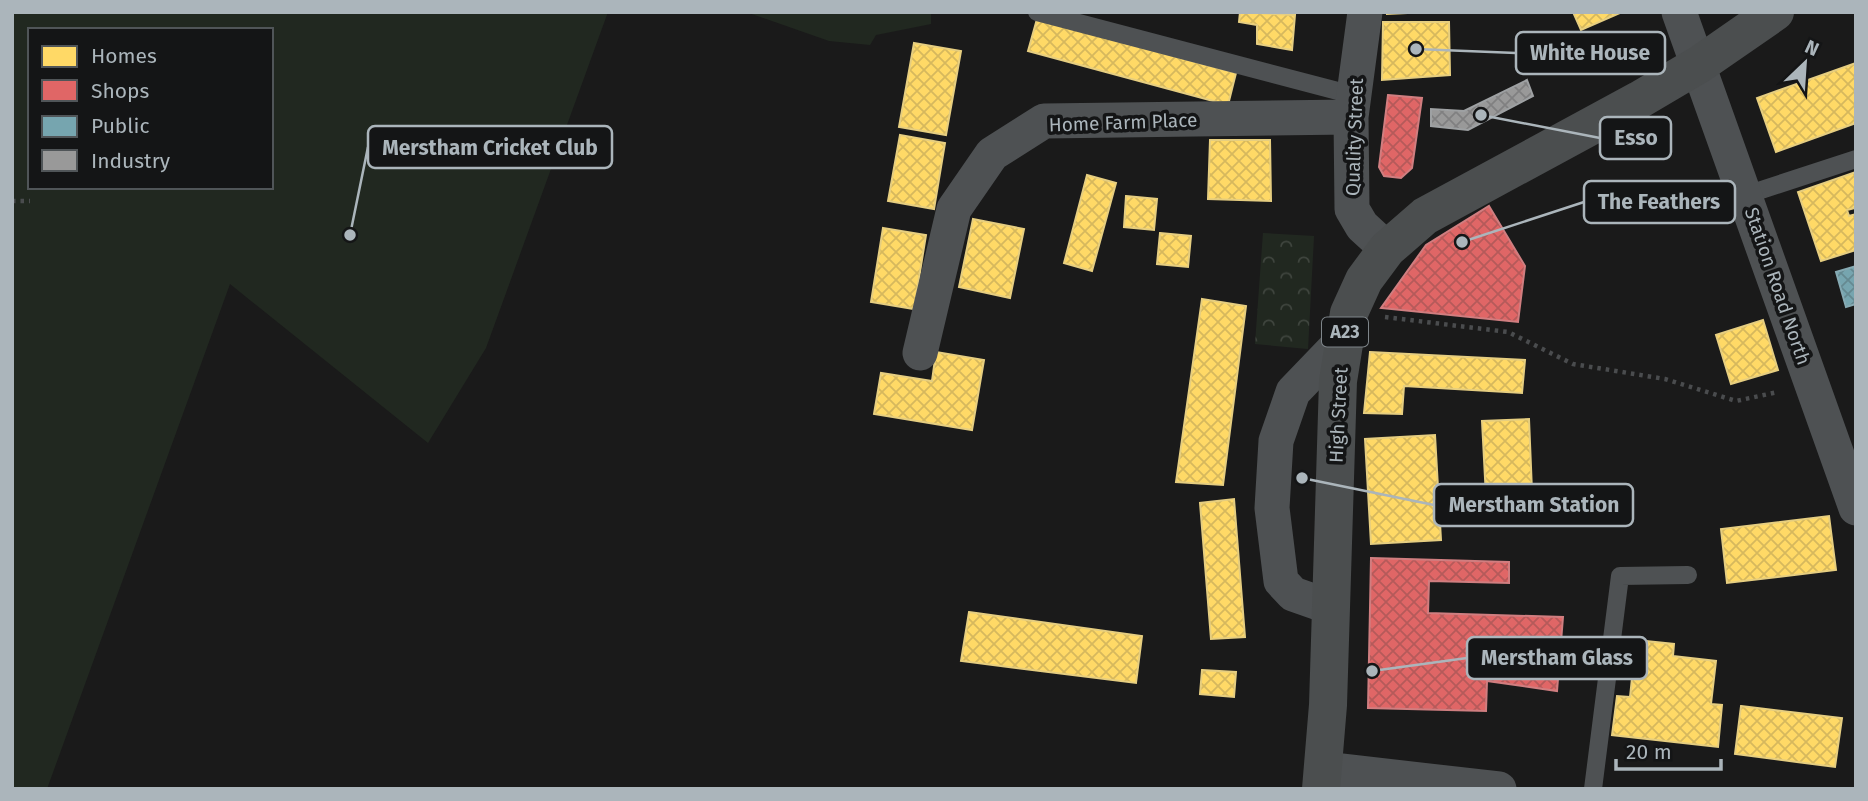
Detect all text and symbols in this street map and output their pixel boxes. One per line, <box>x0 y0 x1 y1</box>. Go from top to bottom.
legend <box>28 28 273 189</box>
north arrow <box>1770 28 1840 98</box>
callout: White House <box>1516 32 1665 74</box>
text: N <box>1801 35 1823 61</box>
text: White House <box>1530 40 1650 66</box>
text: Homes <box>91 43 157 69</box>
text: Shops <box>91 78 149 104</box>
street label: Quality Street <box>1341 78 1368 196</box>
street label: Home Farm Place <box>1048 108 1198 137</box>
text: Public <box>91 113 149 139</box>
callout: Esso <box>1600 117 1671 159</box>
text: Esso <box>1614 125 1658 151</box>
callout: Merstham Cricket Club <box>368 126 612 168</box>
text: Merstham Cricket Club <box>382 135 598 161</box>
text: Industry <box>91 148 171 174</box>
callout: The Feathers <box>1584 181 1735 223</box>
text: The Feathers <box>1598 189 1720 215</box>
street label: Station Road North <box>1740 204 1815 368</box>
road number: A23 <box>1322 318 1368 346</box>
street label: High Street <box>1325 366 1352 463</box>
callout: Merstham Station <box>1434 484 1633 526</box>
text: Merstham Station <box>1449 492 1619 518</box>
callout: Merstham Glass <box>1467 637 1647 679</box>
text: Merstham Glass <box>1481 645 1633 671</box>
scale bar <box>1616 728 1721 772</box>
text: 20 m <box>1626 739 1672 765</box>

